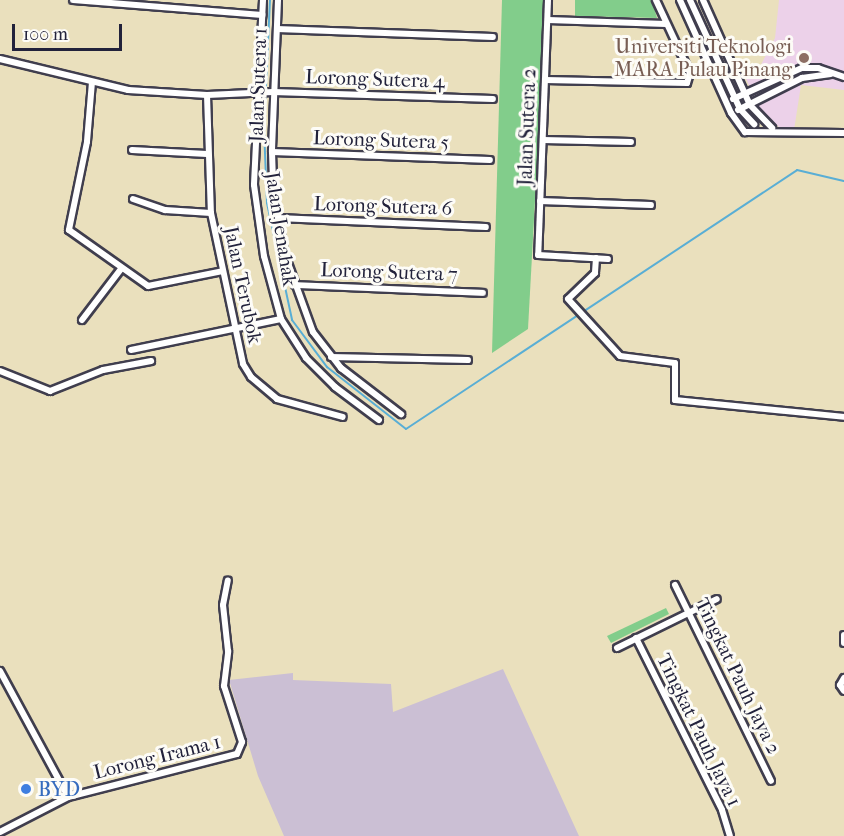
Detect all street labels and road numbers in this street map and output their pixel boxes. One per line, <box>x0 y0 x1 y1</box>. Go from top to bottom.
street label: Jalan Sutera 1 <box>244 27 272 143</box>
street label: Lorong Sutera 4 <box>305 65 445 93</box>
street label: Jalan Sutera 2 <box>513 68 541 186</box>
street label: Lorong Sutera 5 <box>312 126 450 154</box>
street label: Jalan Jenahak <box>260 170 302 288</box>
street label: Lorong Sutera 6 <box>313 192 453 220</box>
street label: Jalan Terubok <box>219 224 267 346</box>
street label: Lorong Sutera 7 <box>320 258 458 286</box>
street label: Tingkat Pauh Jaya 2 <box>690 594 786 758</box>
street label: Tingkat Pauh Jaya 1 <box>652 650 746 810</box>
street label: Lorong Irama 1 <box>91 730 223 784</box>

